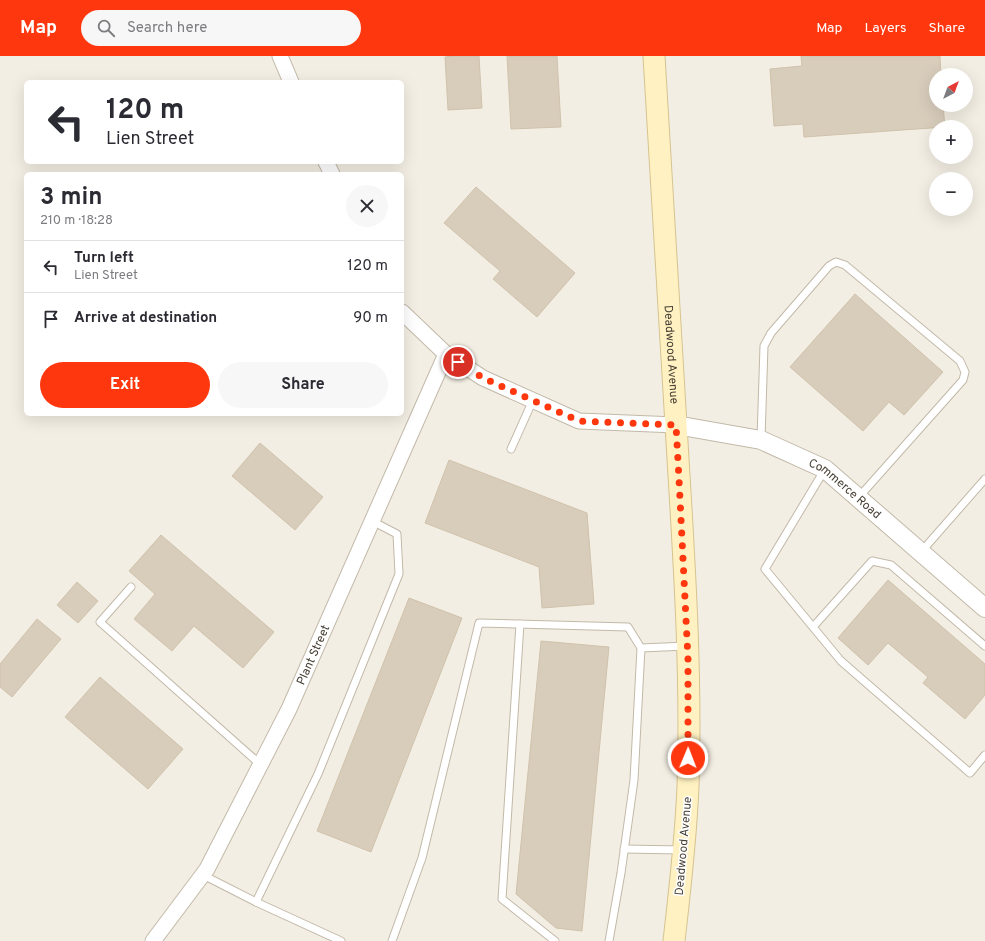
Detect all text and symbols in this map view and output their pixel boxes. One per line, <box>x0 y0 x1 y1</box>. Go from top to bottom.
search box <box>81 10 361 46</box>
text: Map <box>20 16 57 40</box>
icon: search <box>95 17 117 39</box>
text: Search here <box>127 19 207 38</box>
text: Map <box>816 20 842 37</box>
text: Layers <box>864 20 906 37</box>
text: Share <box>928 20 965 37</box>
north arrow <box>929 68 973 112</box>
map controls <box>929 68 973 216</box>
text: 120 m <box>106 93 184 129</box>
icon: left <box>40 96 92 148</box>
button: + <box>929 120 973 164</box>
text: Lien Street <box>106 128 194 151</box>
button: − <box>929 172 973 216</box>
text: 3 min <box>40 183 102 213</box>
button: close <box>346 185 388 227</box>
text: 210 m · 18:28 <box>40 213 113 229</box>
text: Turn left <box>74 249 134 268</box>
icon: left <box>40 256 62 278</box>
text: 120 m <box>347 257 388 276</box>
text: Lien Street <box>74 268 138 284</box>
street label: Deadwood Avenue <box>659 305 682 405</box>
icon: arrive <box>40 308 62 330</box>
text: Arrive at destination <box>74 309 217 328</box>
text: 90 m <box>353 309 388 328</box>
pin <box>441 345 475 379</box>
icon: arrive <box>447 351 469 373</box>
button: Exit <box>40 362 210 408</box>
button: Share <box>218 362 388 408</box>
street label: Commerce Road <box>806 456 884 523</box>
street label: Plant Street <box>294 623 334 688</box>
position arrow <box>667 737 709 779</box>
street label: Deadwood Avenue <box>672 796 696 896</box>

